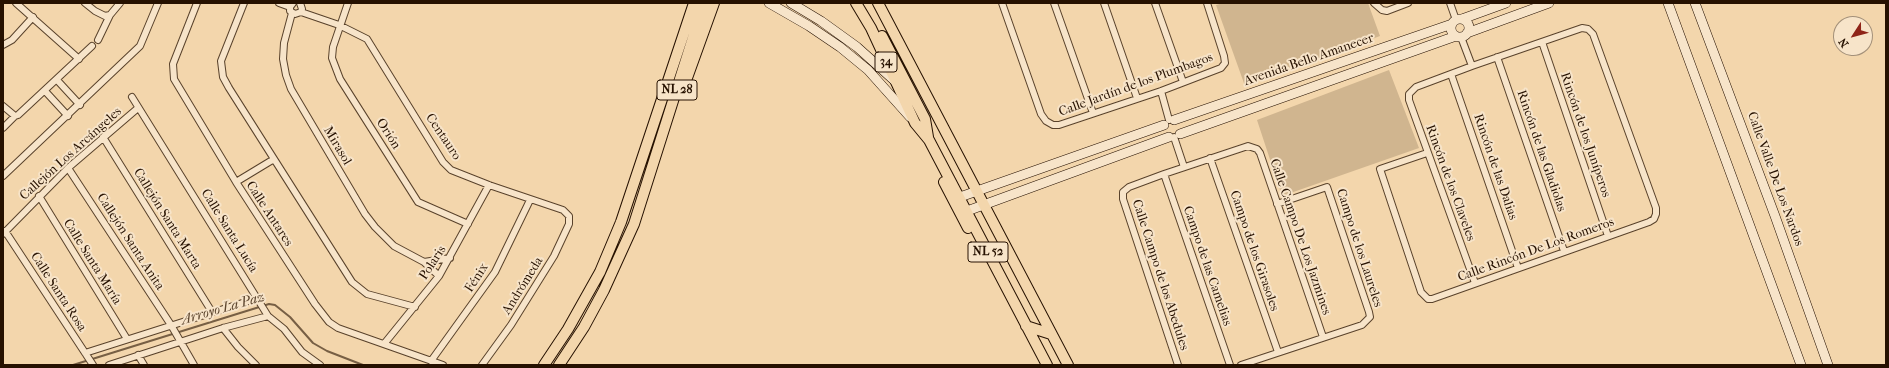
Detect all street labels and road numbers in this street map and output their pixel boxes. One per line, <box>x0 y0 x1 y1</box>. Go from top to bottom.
street label: Avenida Bello Amanecer <box>1242 30 1376 90</box>
street label: Calle Jardín de los Plumbagos <box>1057 50 1215 120</box>
road number: 34 <box>875 52 897 72</box>
street label: Rincón de los Juníperos <box>1556 71 1614 199</box>
road number: NL 28 <box>657 80 697 100</box>
street label: Rincón de las Gladiolas <box>1513 88 1569 214</box>
street label: Callejón Los Arcángeles <box>17 104 125 204</box>
street label: Calle Valle De Los Nardos <box>1743 110 1807 248</box>
street label: Centauro <box>422 111 464 163</box>
street label: Rincón de las Dalias <box>1470 112 1520 222</box>
street label: Orión <box>372 116 404 152</box>
street label: Rincón de los Claveles <box>1422 123 1478 243</box>
street label: Mirasol <box>319 124 355 168</box>
street label: Calle Campo De Los Jazmines <box>1266 157 1334 317</box>
street label: Callejón Santa Marta <box>130 166 204 272</box>
street label: Calle Antares <box>242 179 296 249</box>
street label: Calle Santa Lucía <box>197 186 261 276</box>
street label: Campo de los Laureles <box>1332 187 1386 309</box>
street label: Campo de los Girasoles <box>1226 189 1282 313</box>
street label: Callejón Santa Anita <box>93 191 167 293</box>
street label: Calle Campo de los Abedules <box>1128 198 1192 352</box>
street label: Campo de las Camelias <box>1179 204 1235 328</box>
street label: Calle Rincón De Los Romeros <box>1456 214 1616 286</box>
street label: Calle Santa María <box>59 216 125 308</box>
road number: NL 52 <box>968 242 1008 262</box>
street label: Polaris <box>416 243 450 283</box>
street label: Calle Santa Rosa <box>27 249 89 335</box>
street label: Andrómeda <box>499 254 547 318</box>
street label: Fénix <box>462 261 492 295</box>

